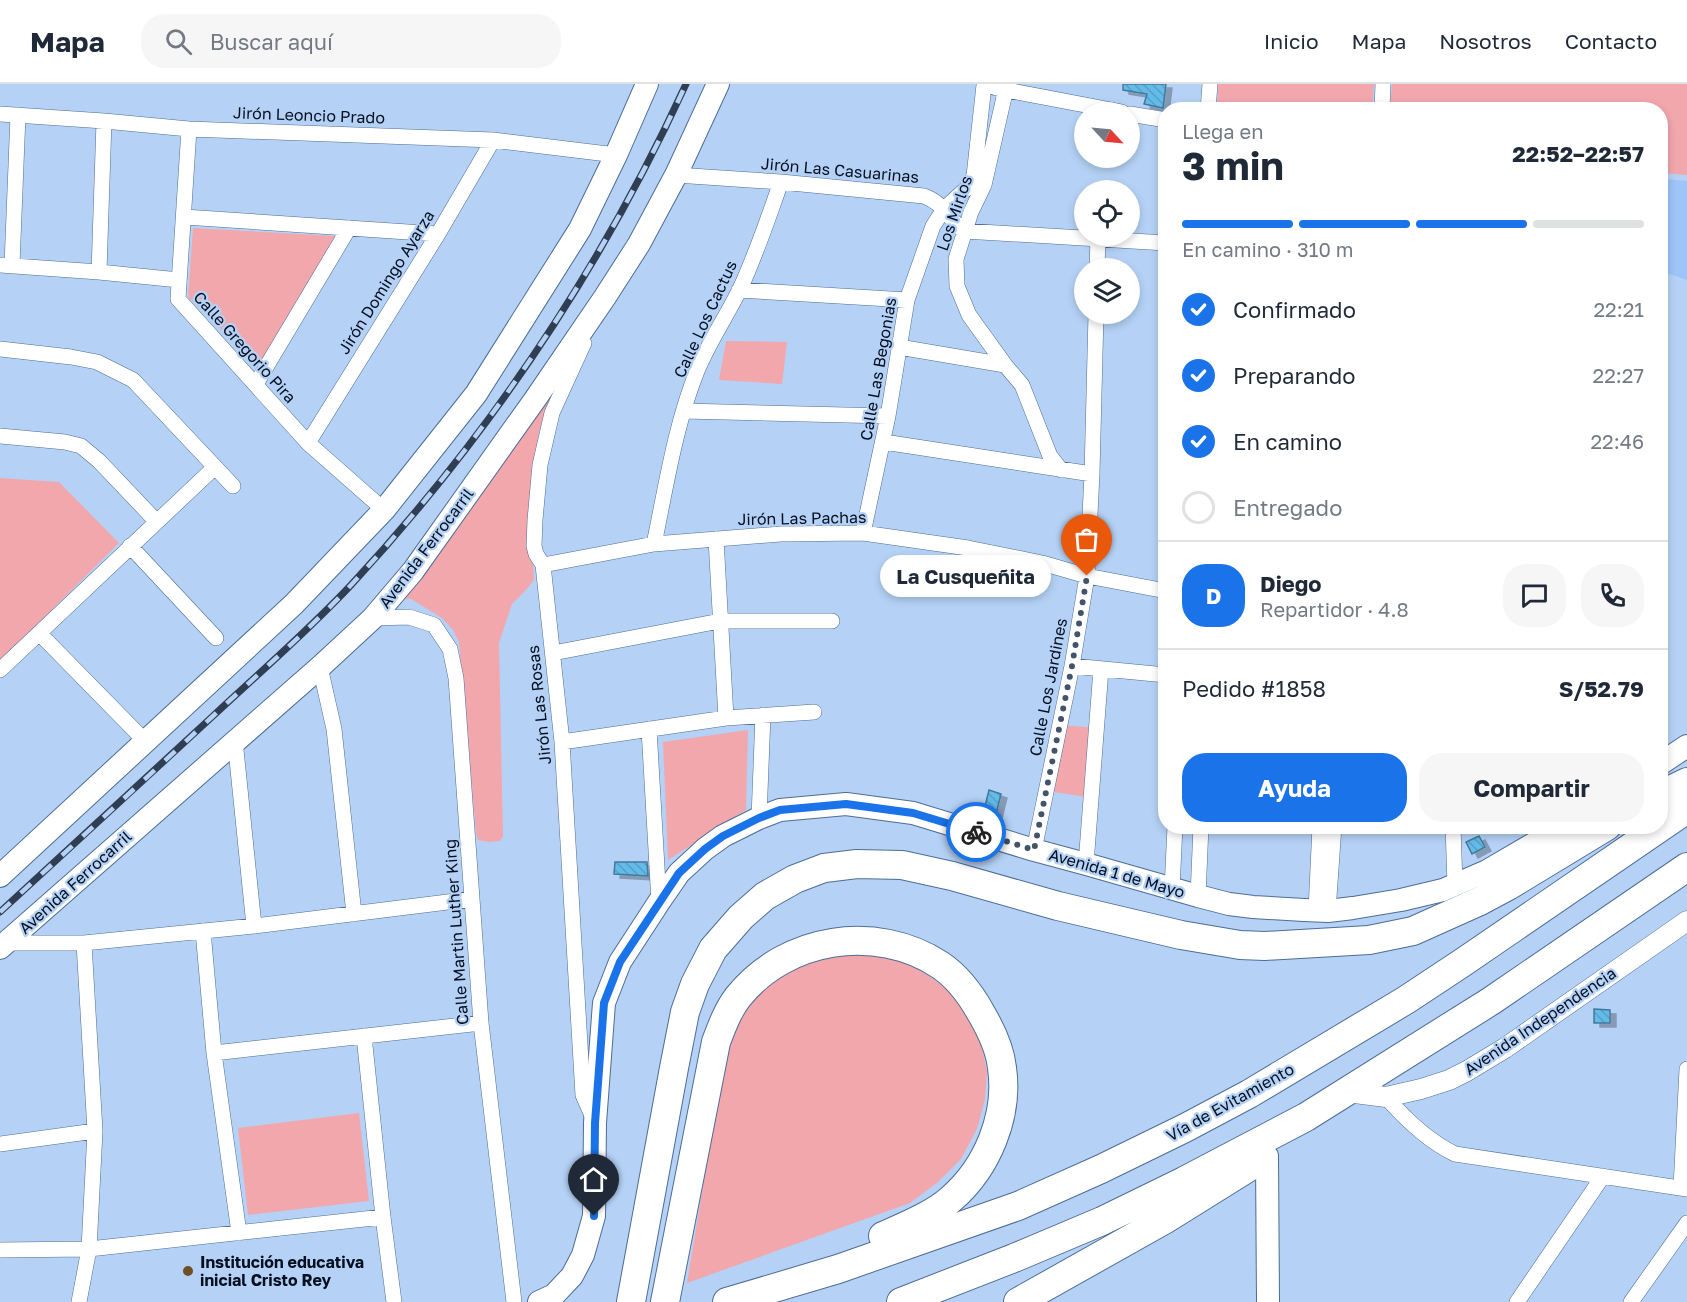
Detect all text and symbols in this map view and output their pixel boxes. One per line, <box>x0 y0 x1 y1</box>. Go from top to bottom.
search box <box>141 14 561 68</box>
text: Mapa <box>30 25 105 58</box>
icon: search <box>162 25 195 58</box>
text: Buscar aquí <box>210 28 333 55</box>
text: Inicio <box>1264 28 1319 54</box>
text: Mapa <box>1352 28 1406 54</box>
text: Nosotros <box>1439 28 1532 54</box>
text: Contacto <box>1565 28 1657 54</box>
street label: Jirón Leoncio Prado <box>233 102 385 128</box>
north arrow <box>1074 102 1140 168</box>
map controls <box>1074 102 1140 324</box>
text: Llega en <box>1182 119 1264 143</box>
text: 22:52–22:57 <box>1512 140 1644 167</box>
text: 3 min <box>1182 142 1284 189</box>
street label: Jirón Las Casuarinas <box>760 153 920 187</box>
street label: Los Mirlos <box>932 173 976 253</box>
button: locate <box>1074 180 1140 246</box>
street label: Jirón Domingo Ayarza <box>334 206 438 358</box>
text: En camino · 310 m <box>1182 237 1354 261</box>
street label: Calle Los Cactus <box>669 257 741 381</box>
button: layers <box>1074 258 1140 324</box>
street label: Calle Gregorio Pira <box>190 287 300 407</box>
icon: check <box>1182 293 1215 326</box>
street label: Calle Las Begonias <box>856 296 900 442</box>
text: Confirmado <box>1233 296 1356 323</box>
text: 22:21 <box>1594 297 1644 321</box>
icon: check <box>1182 359 1215 392</box>
text: Preparando <box>1233 362 1356 389</box>
text: 22:27 <box>1593 363 1644 387</box>
icon: check <box>1182 425 1215 458</box>
text: En camino <box>1233 428 1342 455</box>
text: 22:46 <box>1591 429 1644 453</box>
street label: Avenida Ferrocarril <box>374 484 478 612</box>
text: Entregado <box>1233 494 1342 521</box>
street label: Jirón Las Pachas <box>737 507 867 529</box>
pin <box>1061 514 1112 576</box>
icon: bag <box>1070 523 1103 556</box>
callout: La Cusqueñita <box>880 555 1051 597</box>
text: La Cusqueñita <box>896 564 1035 588</box>
button: chat <box>1503 564 1566 627</box>
button: phone <box>1581 564 1644 627</box>
text: Diego <box>1260 570 1321 597</box>
text: D <box>1206 582 1221 609</box>
text: Repartidor · 4.8 <box>1260 597 1409 621</box>
street label: Calle Los Jardines <box>1025 616 1071 758</box>
street label: Jirón Las Rosas <box>523 644 555 766</box>
text: Pedido #1858 <box>1182 675 1326 702</box>
text: S/52.79 <box>1559 675 1644 702</box>
button: Ayuda <box>1182 753 1407 822</box>
button: Compartir <box>1419 753 1644 822</box>
courier <box>946 802 1006 862</box>
icon: bike <box>960 816 993 849</box>
street label: Avenida Ferrocarril <box>14 826 136 938</box>
street label: Calle Martin Luther King <box>440 838 472 1026</box>
street label: Avenida 1 de Mayo <box>1047 844 1187 902</box>
street label: Avenida Independencia <box>1460 963 1620 1079</box>
street label: Vía de Evitamiento <box>1163 1059 1297 1145</box>
pin <box>568 1154 619 1216</box>
icon: home <box>577 1163 610 1196</box>
place label: Institución educativa inicial Cristo Rey <box>200 1252 364 1290</box>
marker: Institución educativa inicial Cristo Rey <box>181 1264 195 1278</box>

